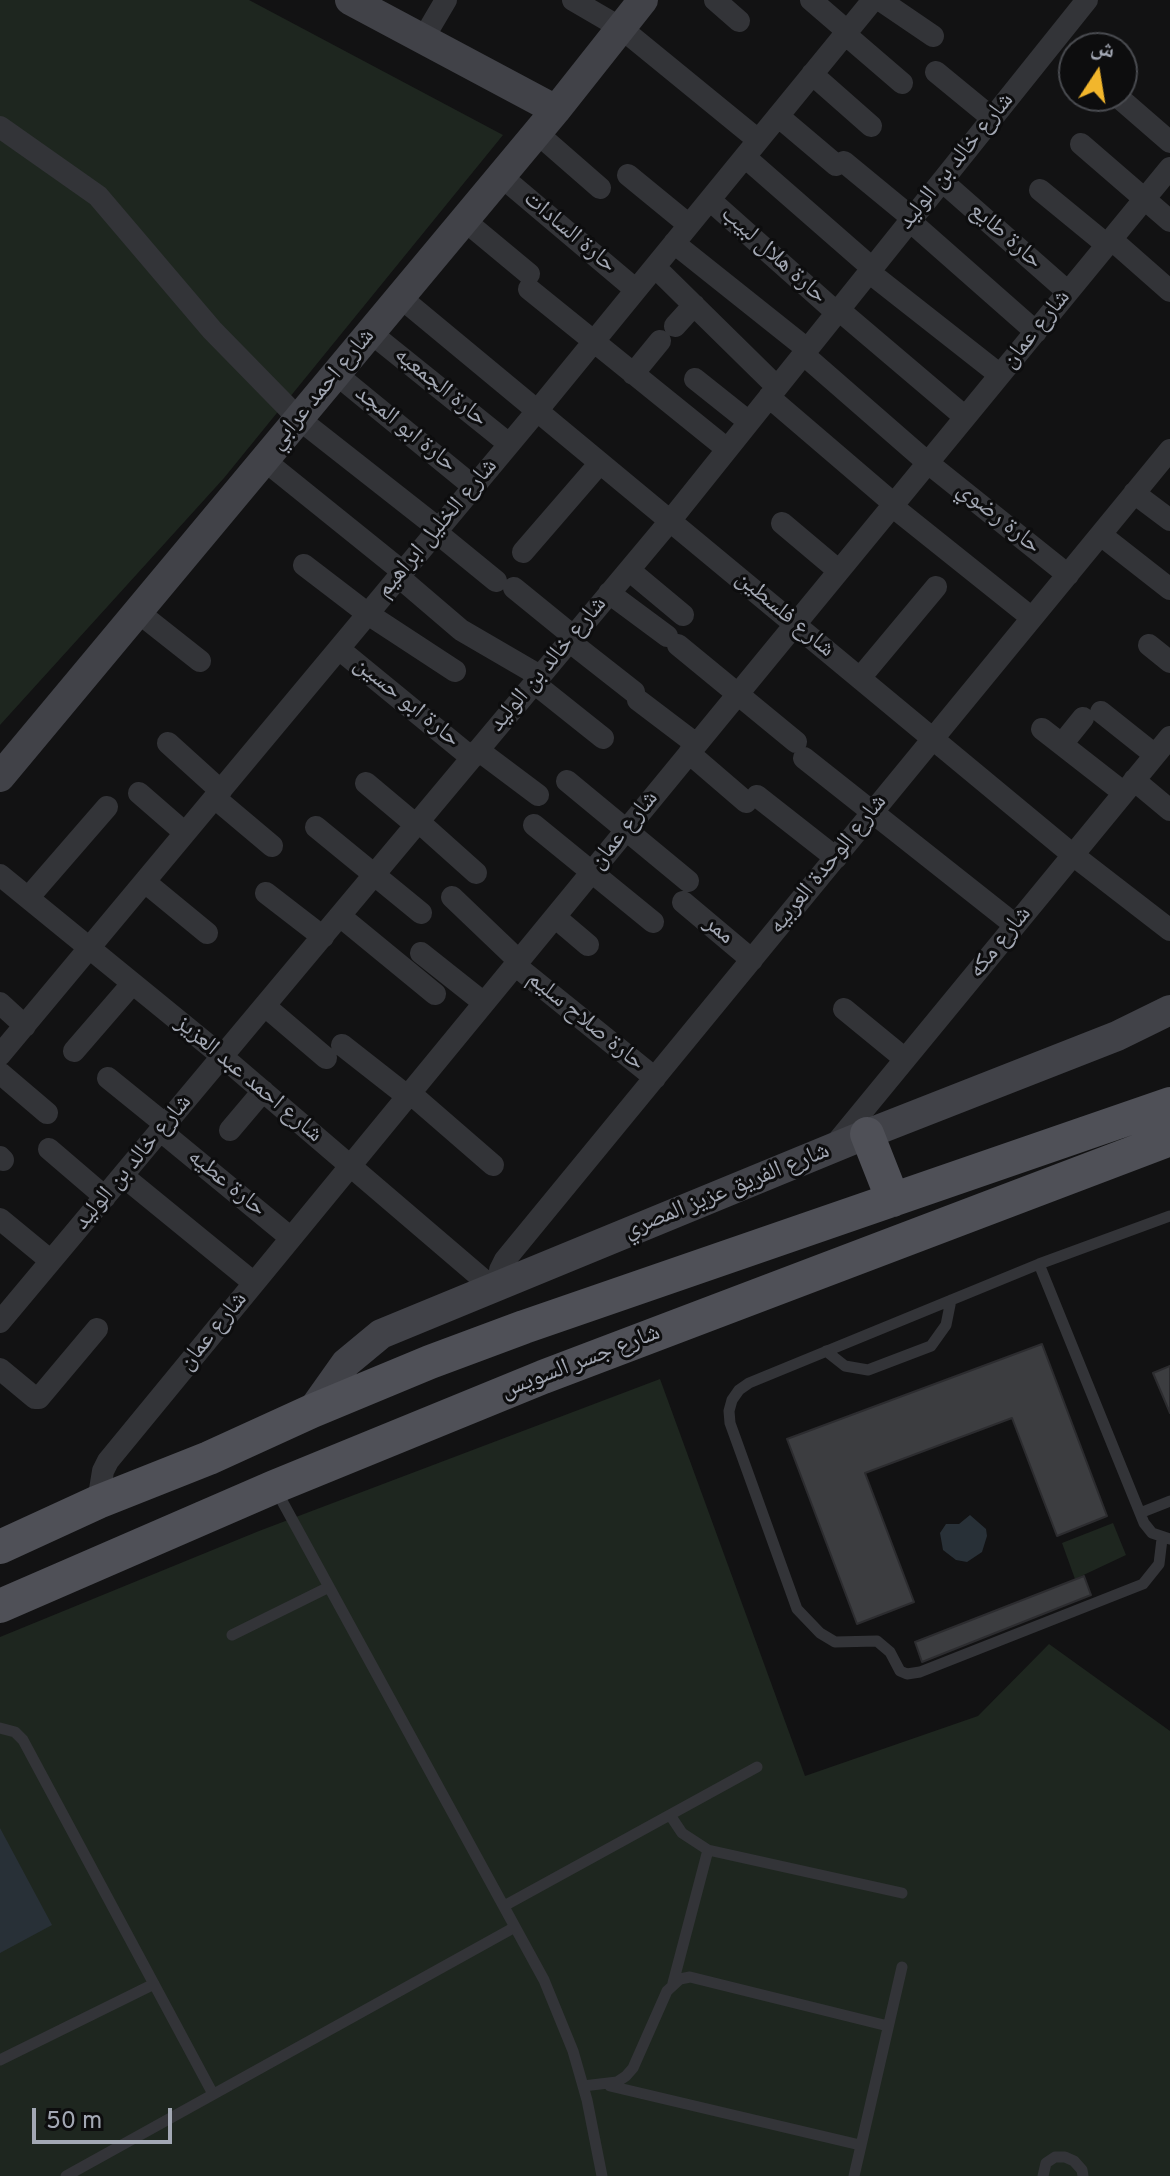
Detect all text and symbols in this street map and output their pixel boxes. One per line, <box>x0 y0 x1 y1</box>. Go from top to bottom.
north arrow <box>1058 32 1138 112</box>
text: ش <box>1088 34 1117 66</box>
street label: شارع خالد بن الوليد <box>893 88 1021 236</box>
street label: حارة السادات <box>516 186 622 280</box>
street label: حارة طايع <box>962 197 1048 277</box>
street label: حارة هلال لبيب <box>714 201 832 311</box>
street label: شارع عمان <box>996 285 1078 375</box>
street label: شارع احمد عرابي <box>264 323 382 457</box>
street label: حارة الجمعيه <box>387 342 493 434</box>
street label: حارة ابو المجد <box>348 380 462 480</box>
street label: شارع الخليل ابراهيم <box>371 453 505 605</box>
street label: حارة رضوي <box>950 476 1046 562</box>
street label: شارع فلسطين <box>728 565 840 665</box>
street label: شارع خالد بن الوليد <box>484 591 614 739</box>
street label: حارة ابو حسين <box>347 651 465 755</box>
street label: شارع عمان <box>584 786 666 876</box>
street label: شارع الوحدة العربيه <box>764 789 894 941</box>
street label: شارع مكه <box>963 901 1039 985</box>
street label: ممر <box>697 910 739 952</box>
street label: حارة صلاح سليم <box>520 966 650 1078</box>
street label: شارع احمد عبد العزيز <box>168 1010 328 1150</box>
street label: شارع خالد بن الوليد <box>69 1089 199 1237</box>
street label: شارع الفريق عزيز المصري <box>620 1138 834 1246</box>
street label: حارة عطيه <box>181 1144 271 1224</box>
street label: شارع عمان <box>173 1287 255 1377</box>
street label: شارع جسر السويس <box>497 1319 665 1407</box>
scale bar <box>36 2092 176 2142</box>
text: 50 m <box>46 2107 102 2137</box>

